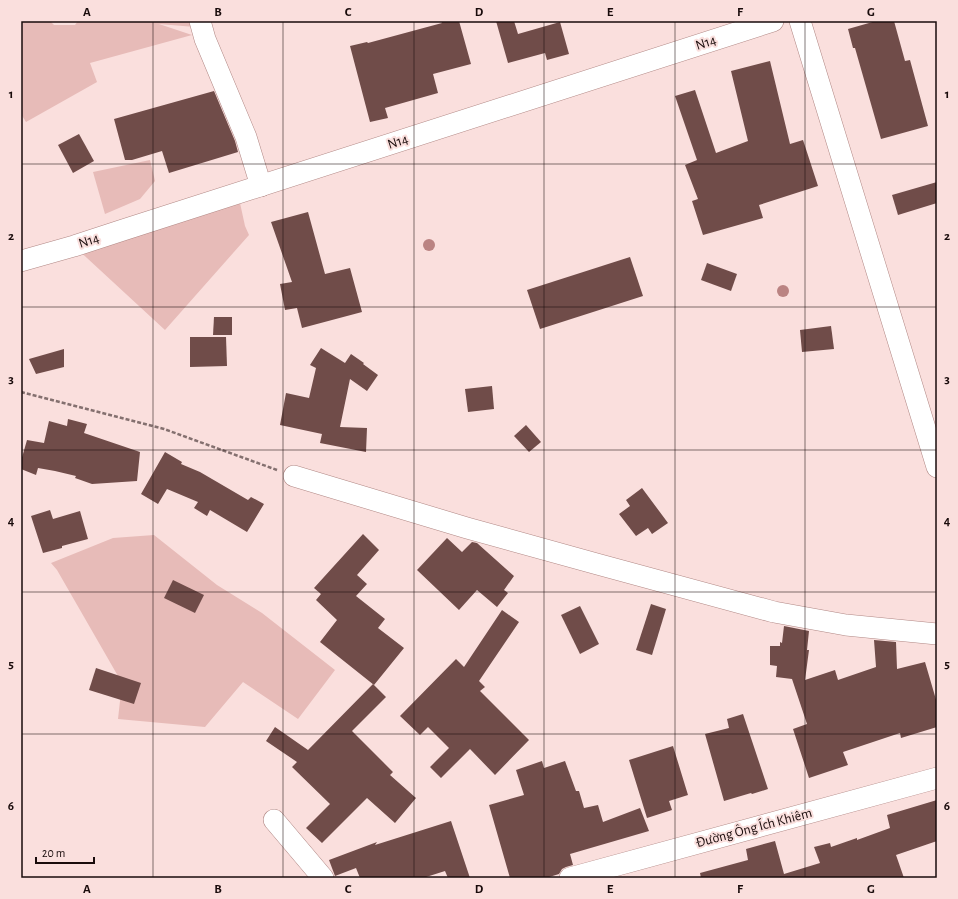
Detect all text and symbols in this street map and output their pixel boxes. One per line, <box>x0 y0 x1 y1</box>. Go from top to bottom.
text: A <box>83 6 91 19</box>
text: B <box>214 6 222 19</box>
text: C <box>345 6 352 19</box>
text: D <box>475 6 484 19</box>
text: E <box>607 6 614 19</box>
text: F <box>737 6 744 19</box>
text: G <box>867 6 875 19</box>
street label: N14 <box>694 33 718 53</box>
text: 1 <box>9 88 13 101</box>
text: 1 <box>945 88 949 101</box>
street label: N14 <box>386 132 410 152</box>
text: 2 <box>8 230 14 243</box>
text: 2 <box>944 230 950 243</box>
street label: N14 <box>77 231 101 251</box>
text: 3 <box>8 373 14 386</box>
text: 3 <box>944 373 950 386</box>
text: 4 <box>8 515 15 528</box>
text: 4 <box>944 515 951 528</box>
text: 5 <box>8 658 14 671</box>
text: 5 <box>944 658 950 671</box>
text: 6 <box>8 800 14 813</box>
text: 6 <box>944 800 950 813</box>
street label: Đường Ông Ích Khiêm <box>694 803 814 850</box>
scale bar <box>36 839 94 865</box>
text: 20 m <box>42 847 65 859</box>
text: A <box>83 883 91 896</box>
text: B <box>214 883 222 896</box>
text: C <box>345 883 352 896</box>
text: D <box>475 883 484 896</box>
text: E <box>607 883 614 896</box>
text: F <box>737 883 744 896</box>
text: G <box>867 883 875 896</box>

